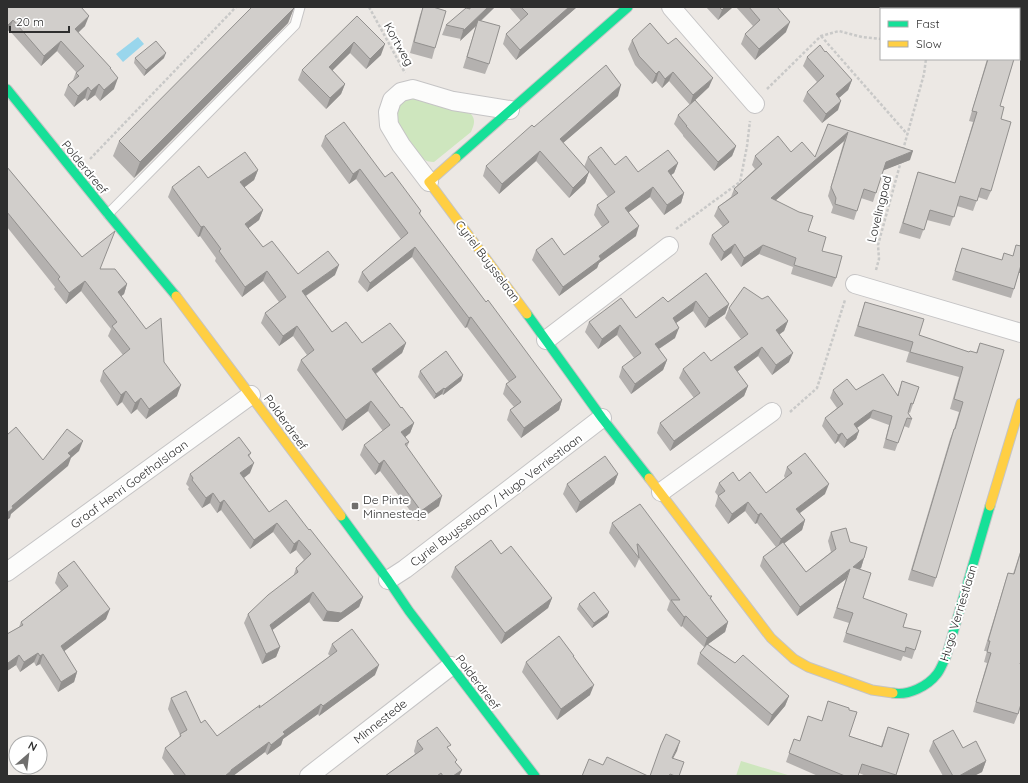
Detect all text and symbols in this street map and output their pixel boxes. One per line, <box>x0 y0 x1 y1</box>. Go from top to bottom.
scale bar <box>10 8 69 34</box>
legend <box>880 8 1020 60</box>
text: 20 m <box>16 14 44 29</box>
text: Fast <box>916 16 940 31</box>
street label: Kortweg <box>381 20 417 68</box>
text: Slow <box>916 36 942 51</box>
street label: Polderdreef <box>59 137 112 197</box>
street label: Lovelingpad <box>863 174 895 244</box>
street label: Cyriel Buysselaan <box>452 217 524 305</box>
street label: Polderdreef <box>261 391 312 453</box>
street label: Cyriel Buysselaan / Hugo Verriestlaan <box>407 430 585 570</box>
street label: Graaf Henri Goethalslaan <box>67 436 191 532</box>
place label: De Pinte Minnestede <box>363 492 427 521</box>
marker: De Pinte Minnestede <box>350 501 360 511</box>
street label: Hugo Verriestlaan <box>936 563 980 663</box>
street label: Polderdreef <box>452 652 504 713</box>
street label: Minnestede <box>350 695 410 746</box>
north arrow <box>8 735 48 775</box>
text: N <box>26 738 40 754</box>

